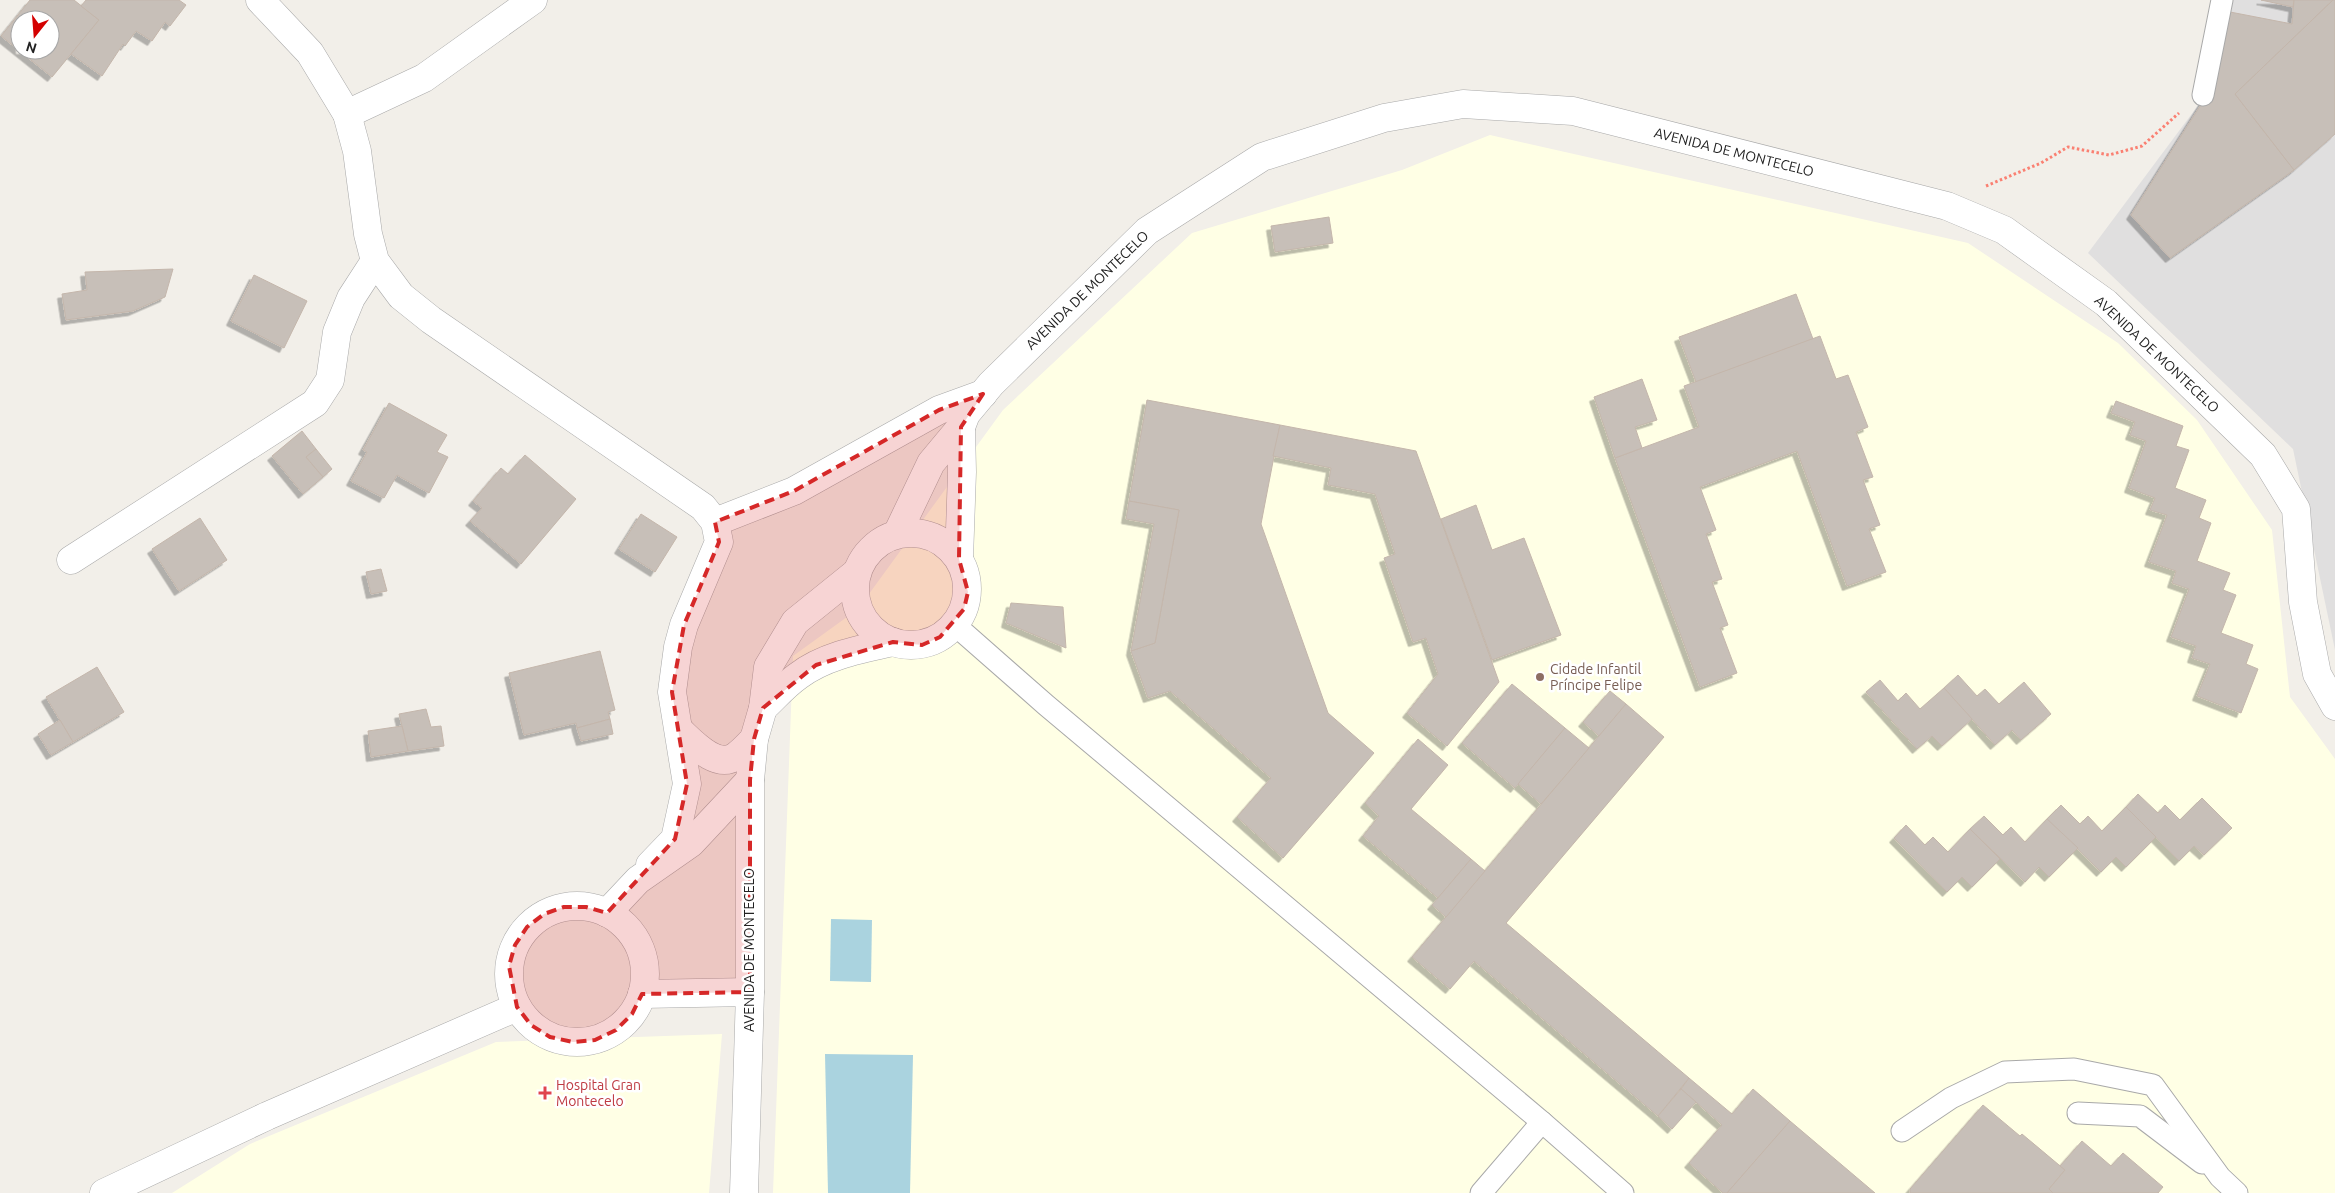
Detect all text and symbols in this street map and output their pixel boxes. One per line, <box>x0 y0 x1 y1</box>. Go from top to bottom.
north arrow <box>10 10 60 60</box>
text: N <box>24 38 39 57</box>
street label: AVENIDA DE MONTECELO <box>1652 124 1816 180</box>
street label: AVENIDA DE MONTECELO <box>1022 227 1152 353</box>
street label: AVENIDA DE MONTECELO <box>2092 292 2223 416</box>
place label: Cidade Infantil Príncipe Felipe <box>1550 661 1642 693</box>
marker: Cidade Infantil Príncipe Felipe <box>1534 671 1546 683</box>
street label: AVENIDA DE MONTECELO <box>741 868 757 1032</box>
place label: Hospital Gran Montecelo <box>556 1077 641 1109</box>
marker: Hospital Gran Montecelo <box>538 1086 552 1100</box>

